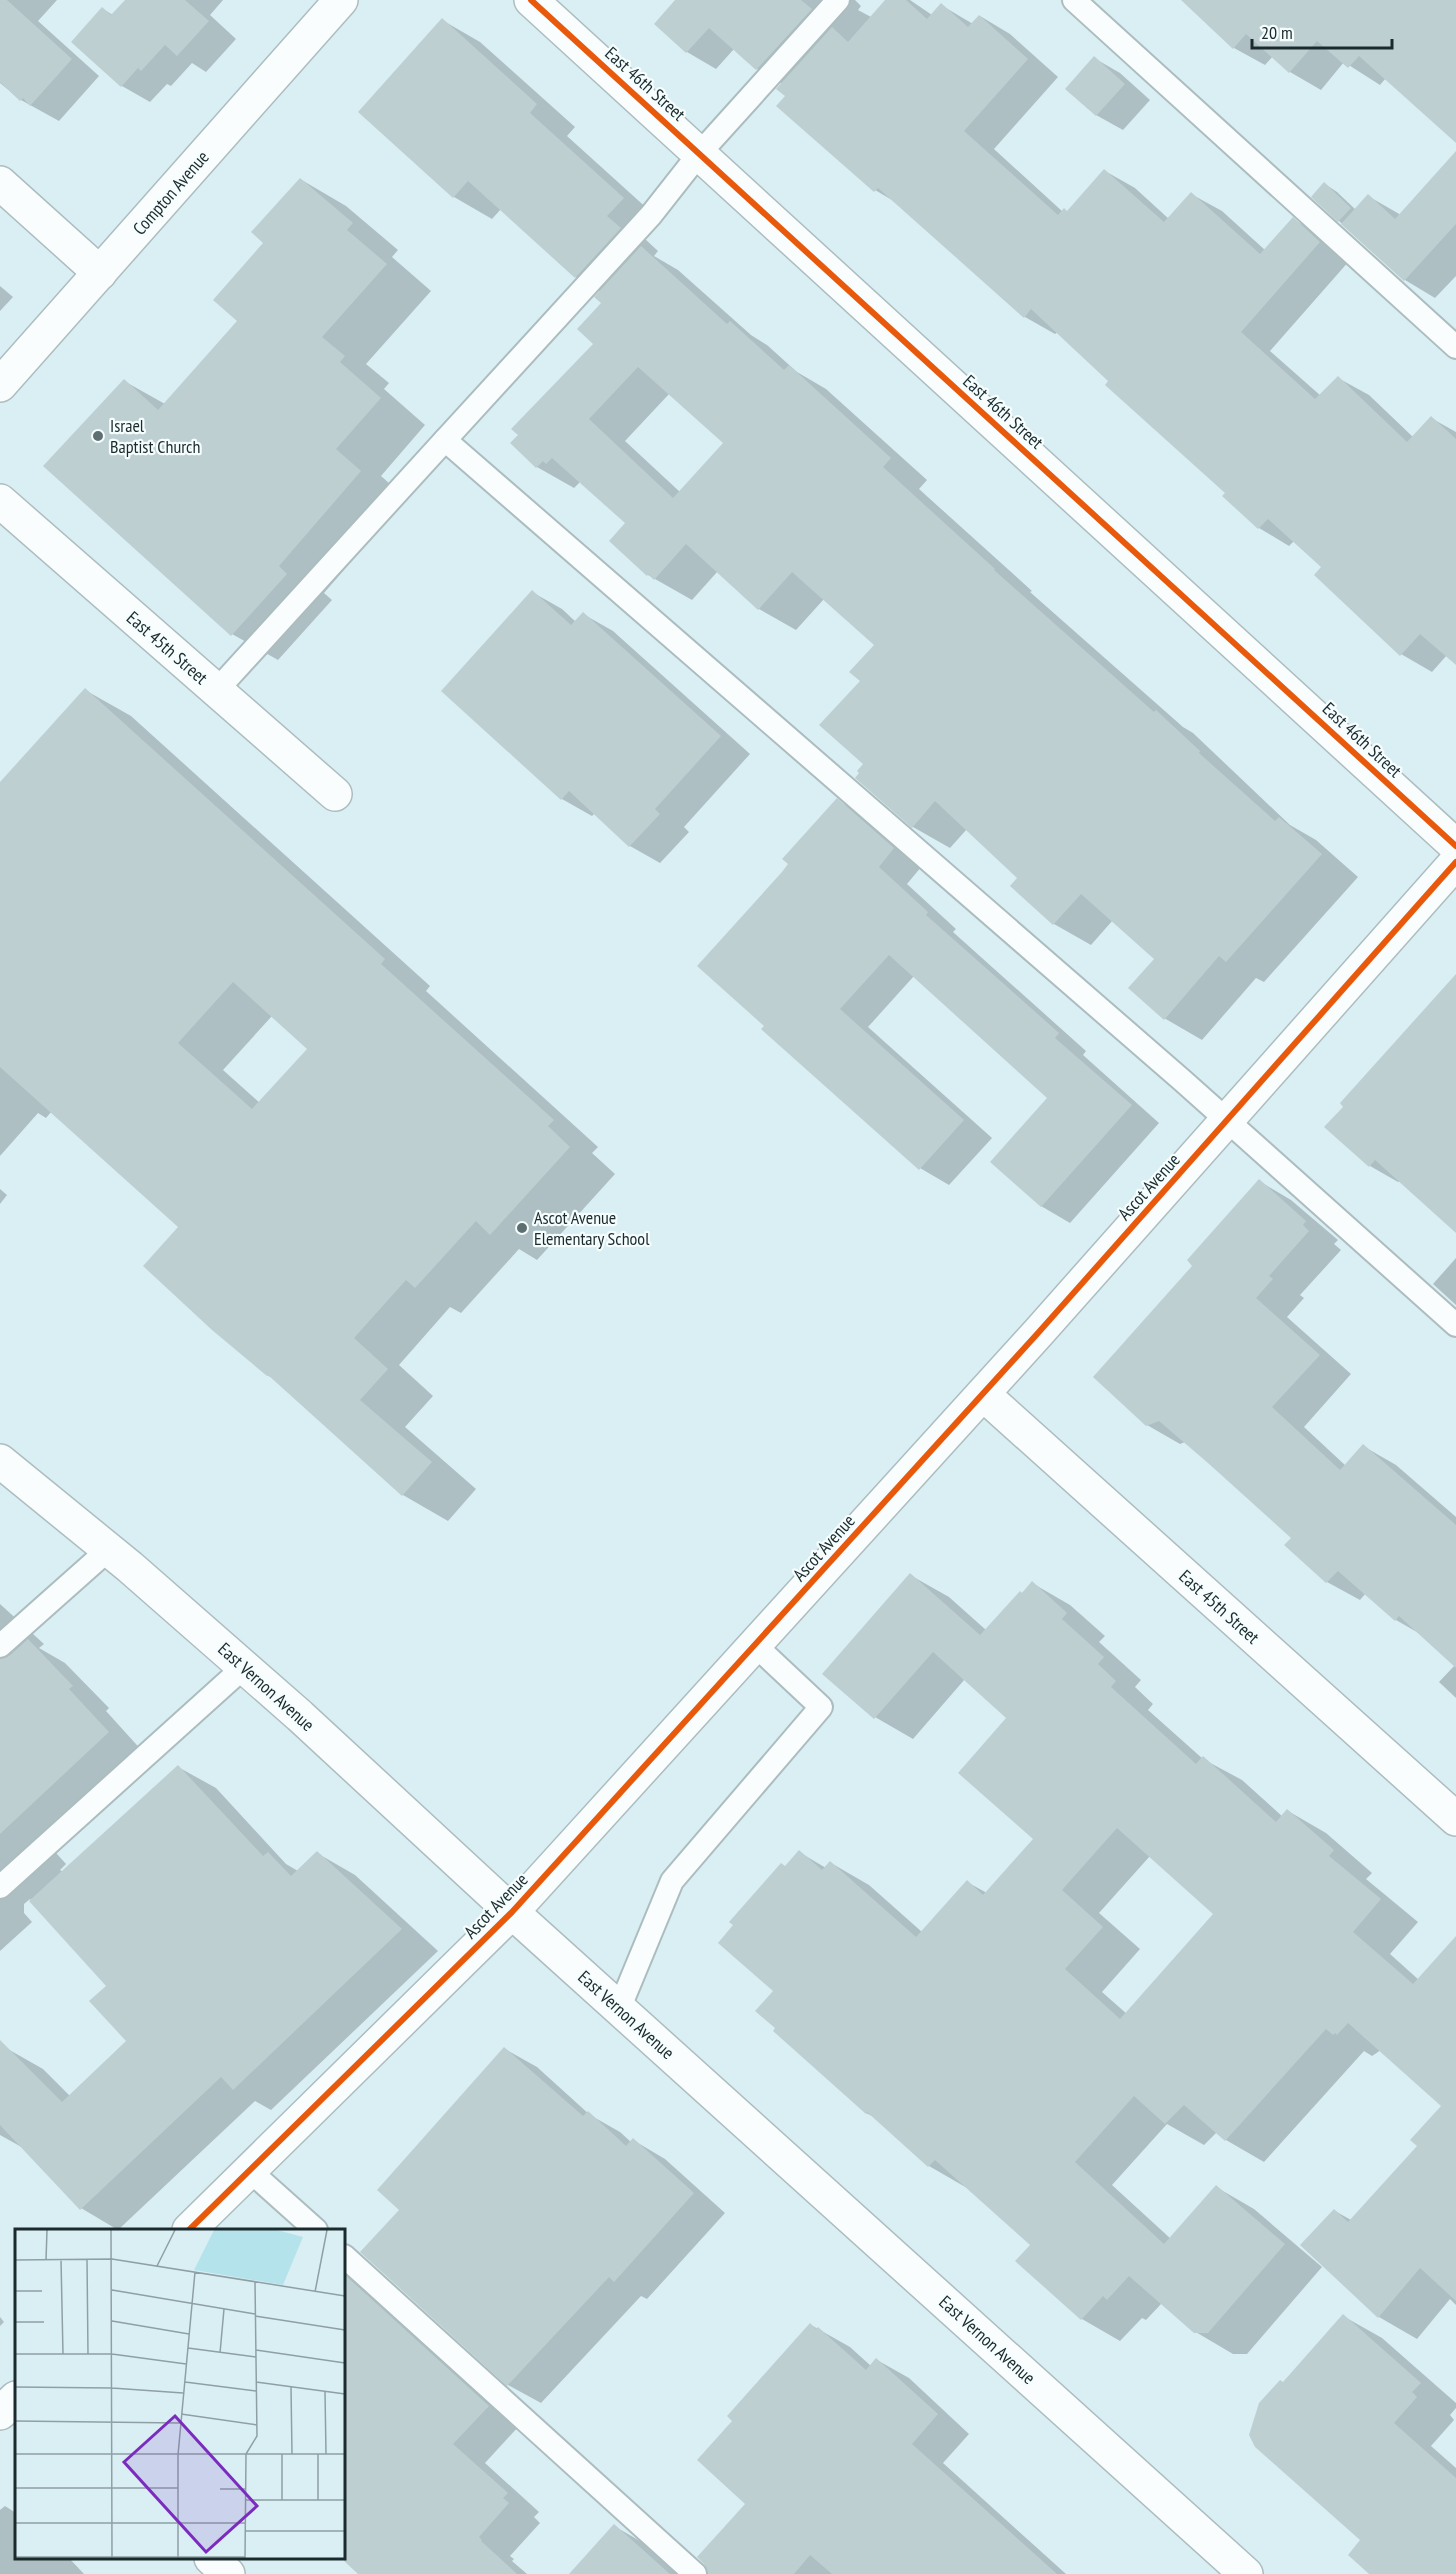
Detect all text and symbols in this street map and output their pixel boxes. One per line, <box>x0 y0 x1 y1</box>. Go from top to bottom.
scale bar <box>1252 12 1392 50</box>
text: 20 m <box>1261 21 1293 44</box>
street label: East 46th Street <box>601 42 690 126</box>
street label: Compton Avenue <box>128 146 214 240</box>
street label: East 46th Street <box>959 370 1048 454</box>
place label: Israel Baptist Church <box>110 414 200 458</box>
marker: Israel Baptist Church <box>91 429 105 443</box>
street label: East 45th Street <box>122 606 213 689</box>
street label: East 46th Street <box>1318 697 1407 782</box>
street label: Ascot Avenue <box>1113 1148 1185 1225</box>
place label: Ascot Avenue Elementary School <box>534 1206 650 1250</box>
marker: Ascot Avenue Elementary School <box>515 1221 529 1235</box>
street label: Ascot Avenue <box>788 1509 860 1586</box>
street label: East 45th Street <box>1175 1565 1264 1649</box>
street label: East Vernon Avenue <box>213 1637 319 1736</box>
street label: Ascot Avenue <box>459 1868 532 1943</box>
street label: East Vernon Avenue <box>573 1965 679 2064</box>
inset map <box>15 2229 345 2559</box>
street label: East Vernon Avenue <box>934 2290 1040 2389</box>

